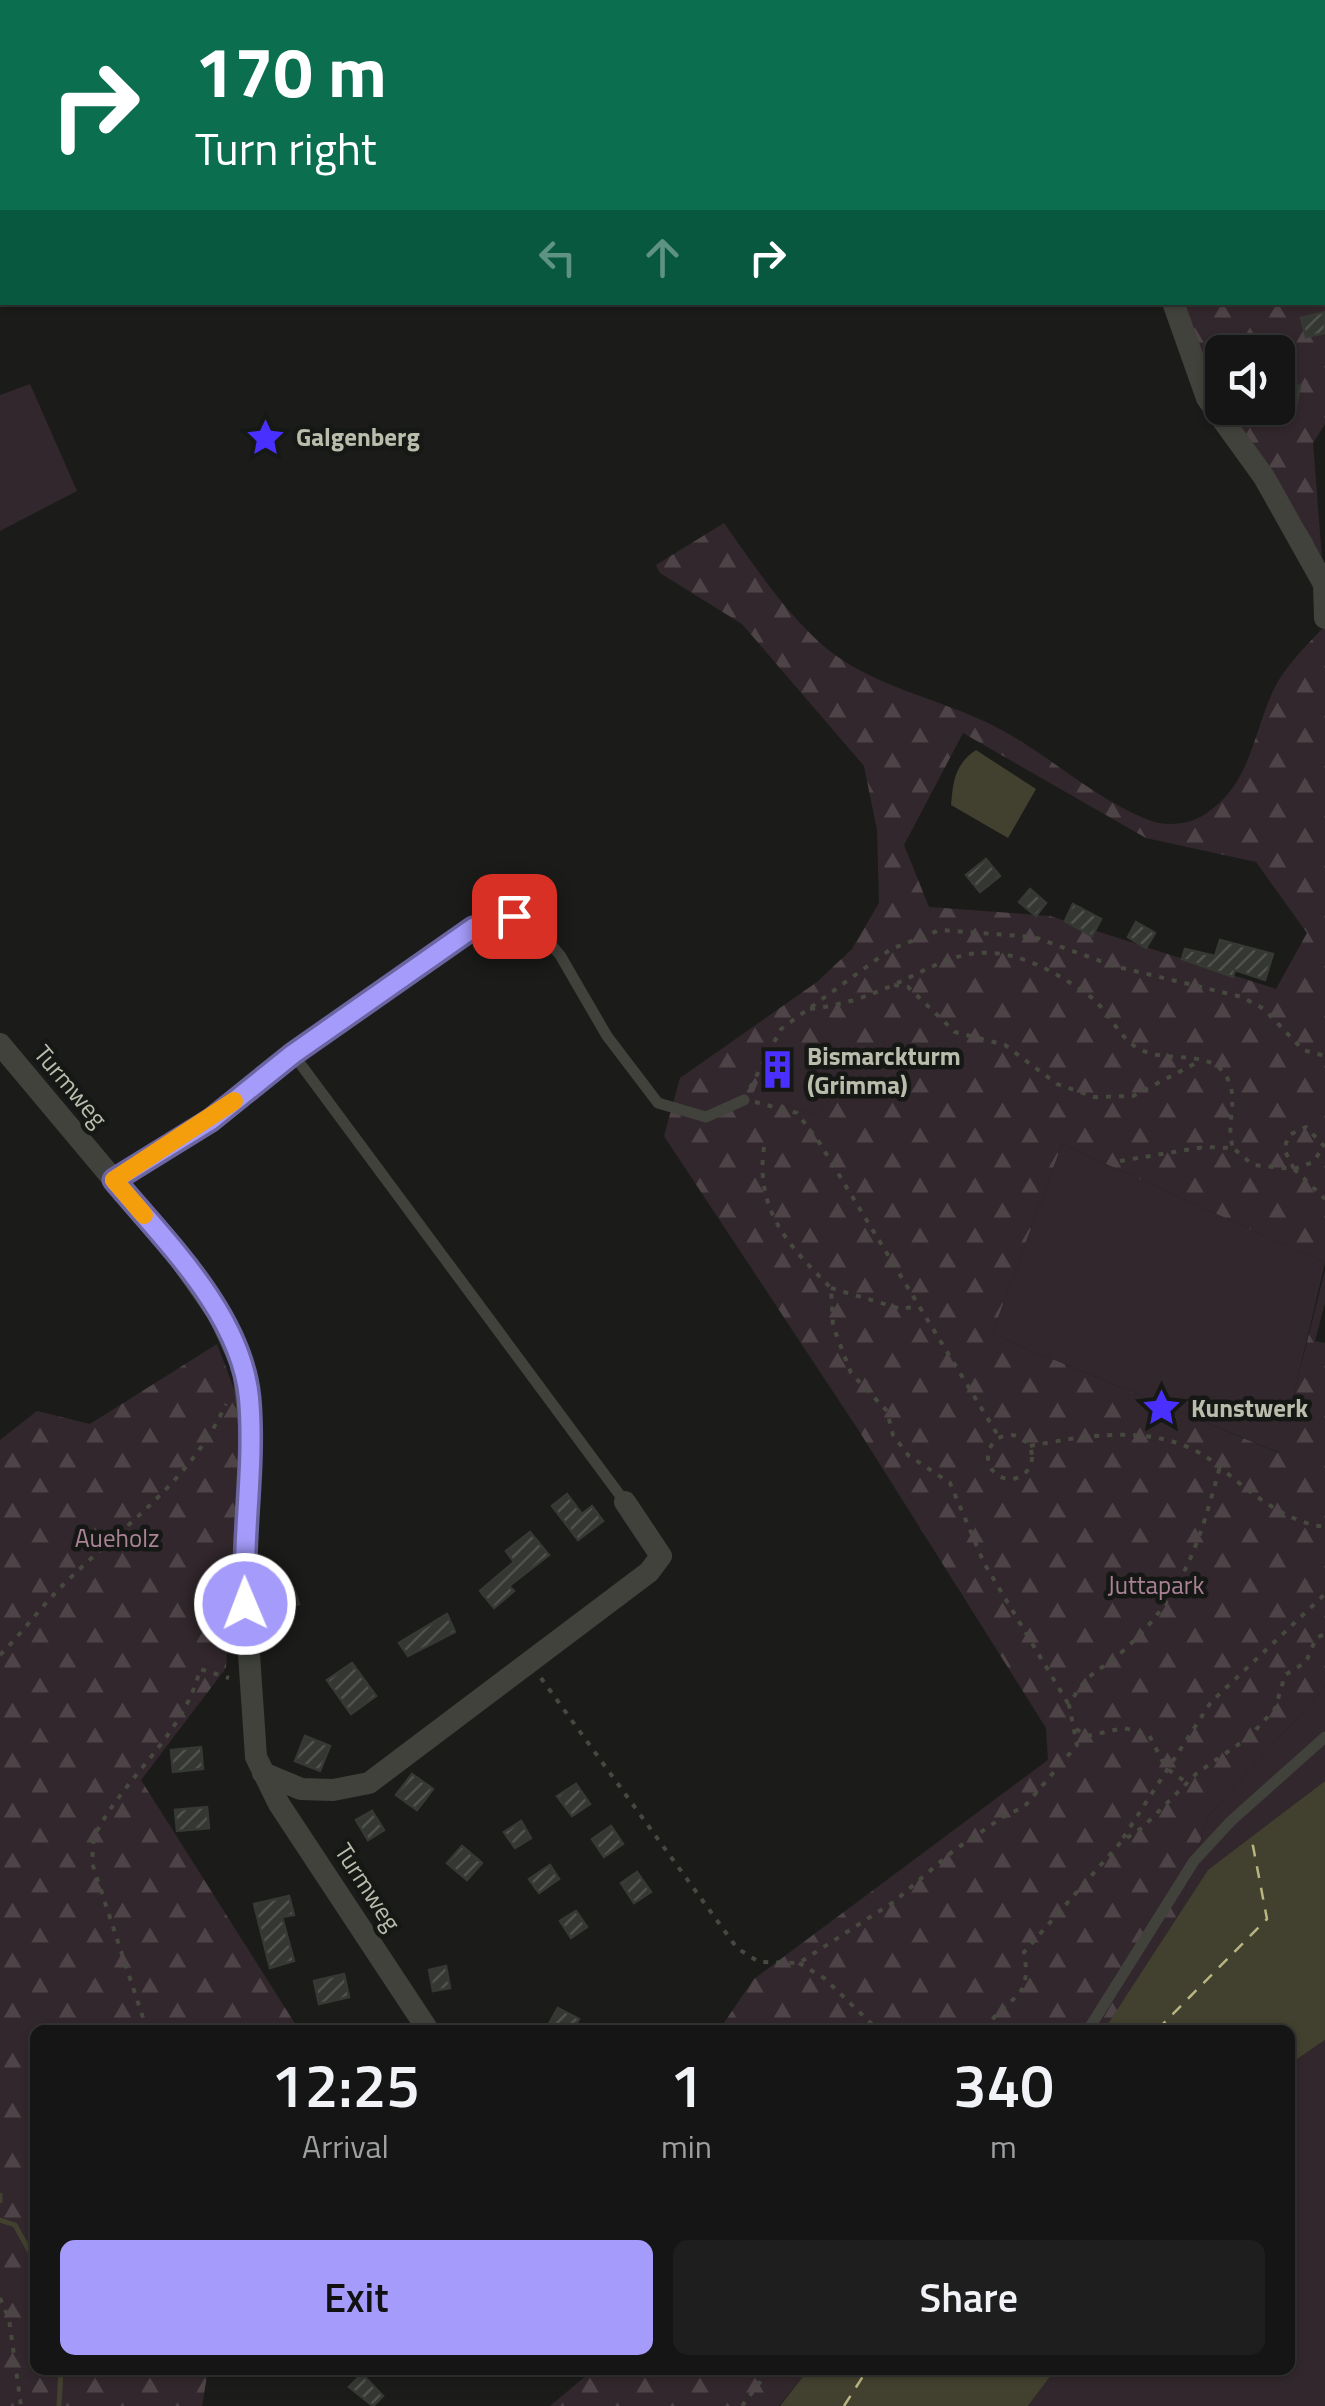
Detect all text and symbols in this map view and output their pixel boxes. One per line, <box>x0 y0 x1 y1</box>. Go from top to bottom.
text: 170 m <box>195 18 387 124</box>
icon: right <box>30 40 160 170</box>
text: Turn right <box>195 114 377 182</box>
icon: left <box>530 230 585 285</box>
icon: ahead <box>635 230 690 285</box>
icon: right <box>740 230 795 285</box>
map controls <box>1205 335 1295 425</box>
button: sound <box>1205 335 1295 425</box>
place icon: Galgenberg <box>245 416 287 458</box>
place label: Galgenberg <box>296 418 420 456</box>
pin <box>472 874 557 959</box>
icon: arrive <box>487 889 542 944</box>
street label: Turmweg <box>25 1036 117 1136</box>
place label: Bismarckturm (Grimma) <box>807 1037 961 1104</box>
building icon: Bismarckturm (Grimma) <box>756 1049 798 1091</box>
place icon: Kunstwerk <box>1140 1387 1182 1429</box>
place label: Kunstwerk <box>1191 1389 1308 1427</box>
park label: Aueholz <box>75 1519 159 1557</box>
position arrow <box>193 1552 297 1656</box>
park label: Juttapark <box>1108 1566 1204 1604</box>
street label: Turmweg <box>325 1836 411 1939</box>
text: 12:25 <box>271 2039 420 2130</box>
text: 1 <box>670 2039 703 2130</box>
text: 340 <box>953 2039 1054 2130</box>
text: Arrival <box>302 2122 389 2170</box>
text: min <box>661 2122 712 2170</box>
text: m <box>990 2122 1017 2170</box>
button: Exit <box>60 2240 653 2355</box>
button: Share <box>673 2240 1265 2355</box>

